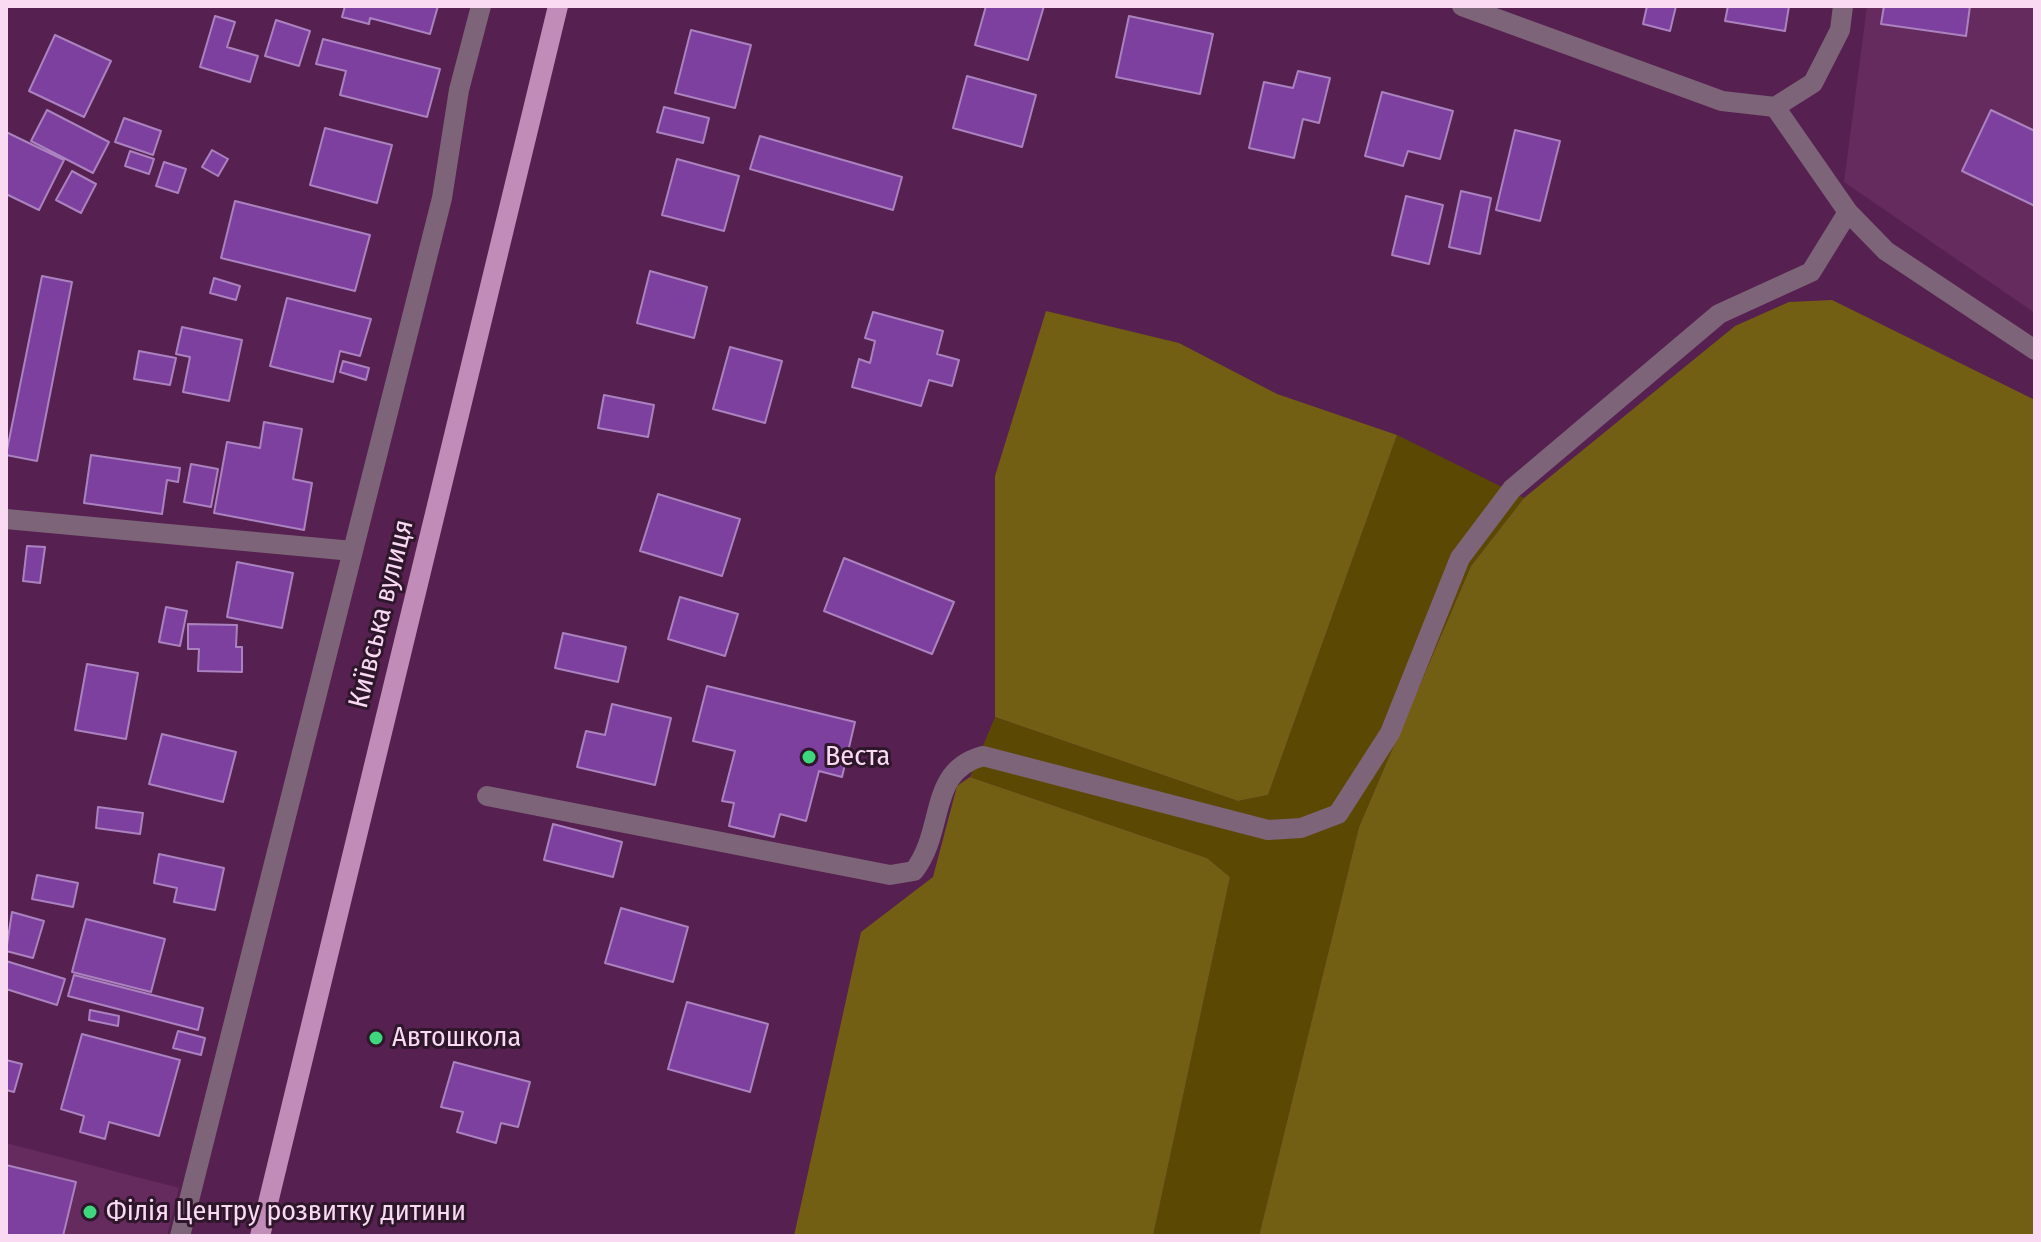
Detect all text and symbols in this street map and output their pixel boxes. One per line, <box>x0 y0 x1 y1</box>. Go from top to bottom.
street label: Київська вулиця <box>342 516 422 712</box>
place label: Веста <box>825 740 890 774</box>
marker: Веста <box>800 748 818 766</box>
place label: Автошкола <box>392 1021 521 1055</box>
marker: Автошкола <box>367 1029 385 1047</box>
place label: Філія Центру розвитку дитини <box>106 1195 466 1229</box>
marker: Філія Центру розвитку дитини <box>81 1203 99 1221</box>

